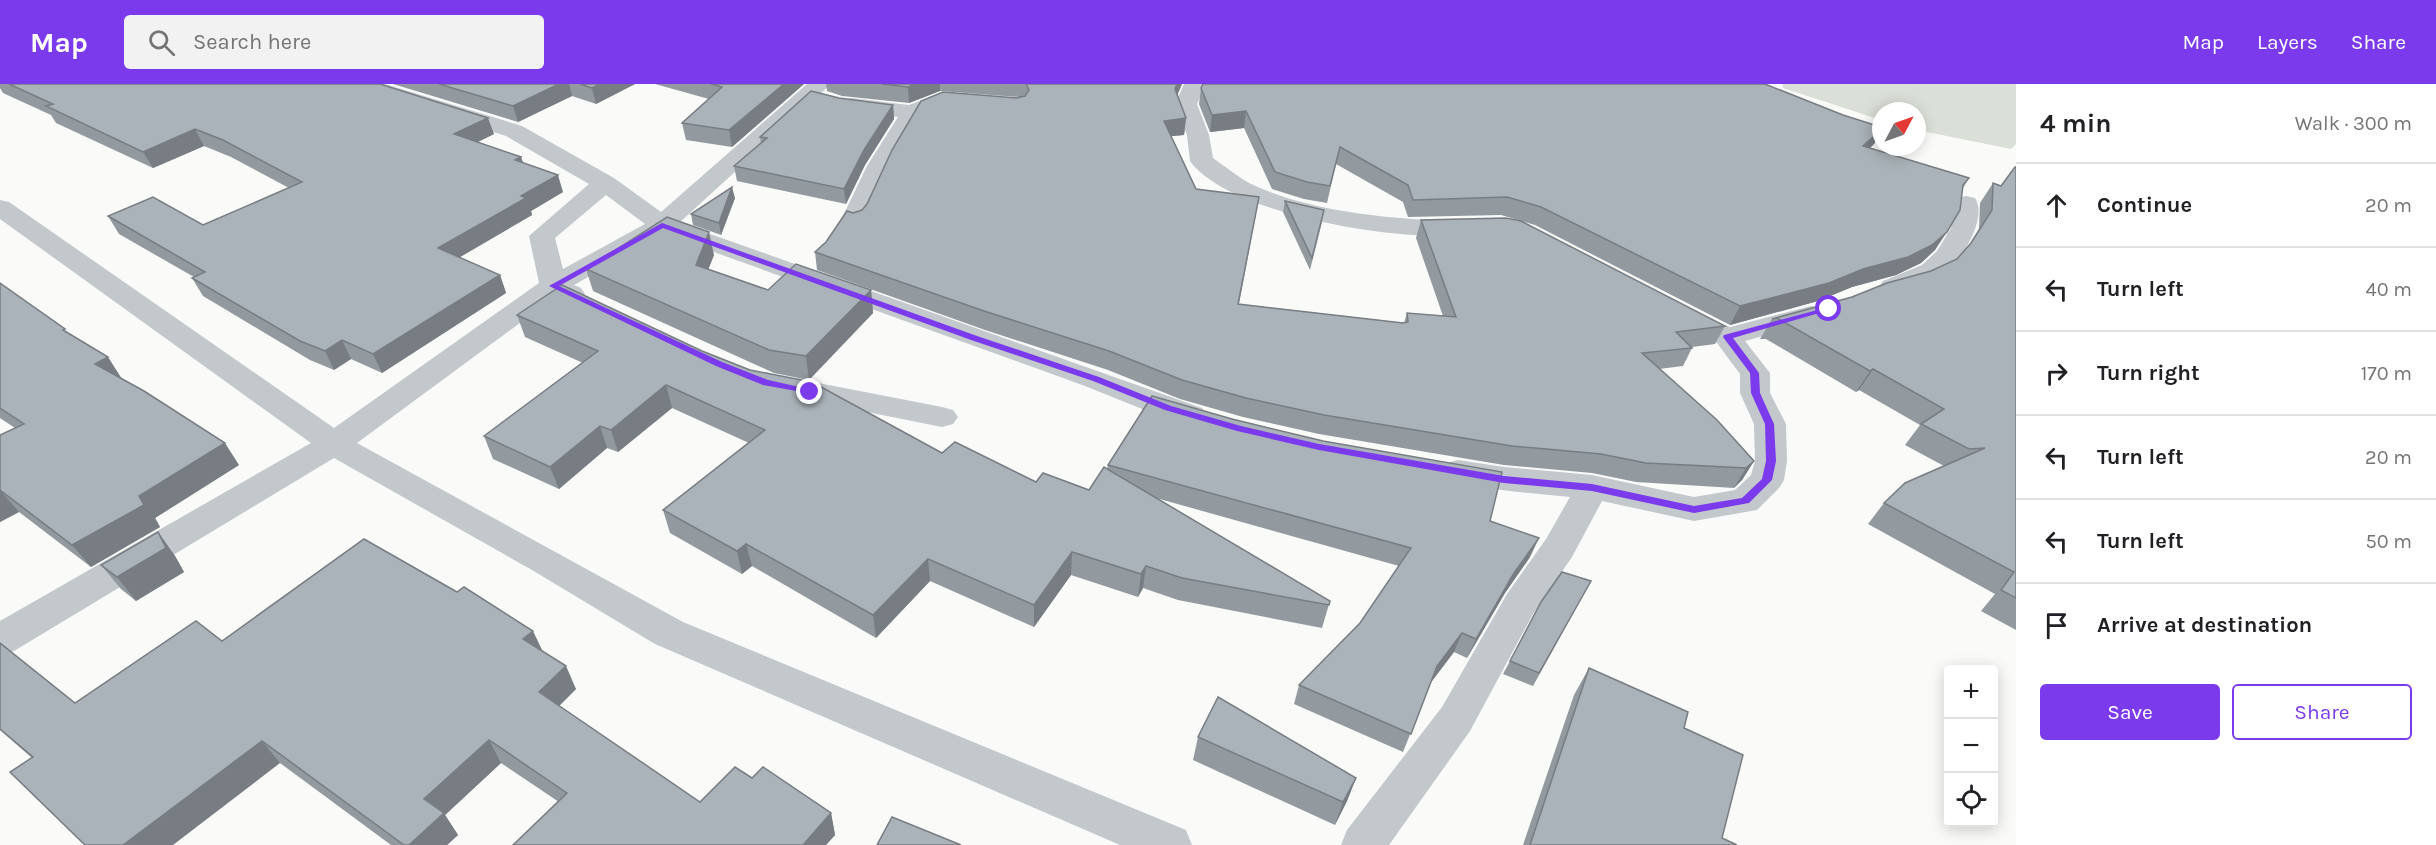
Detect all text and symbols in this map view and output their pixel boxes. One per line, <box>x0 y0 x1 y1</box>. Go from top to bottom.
search box <box>124 15 544 69</box>
text: Map <box>30 26 88 59</box>
icon: search <box>145 26 178 59</box>
text: Search here <box>193 29 311 55</box>
text: Map <box>2182 30 2224 54</box>
text: Layers <box>2257 30 2318 54</box>
text: Share <box>2351 30 2406 54</box>
north arrow <box>1872 102 1926 156</box>
text: 4 min <box>2040 108 2111 139</box>
text: Walk · 300 m <box>2295 112 2412 135</box>
icon: ahead <box>2040 189 2073 222</box>
text: Continue <box>2097 192 2192 218</box>
text: 20 m <box>2365 194 2412 217</box>
icon: left <box>2040 273 2073 306</box>
text: Turn left <box>2097 276 2184 302</box>
text: 40 m <box>2366 278 2412 301</box>
route start <box>1815 295 1841 321</box>
icon: right <box>2040 357 2073 390</box>
text: Turn right <box>2097 360 2200 386</box>
text: 170 m <box>2361 362 2412 385</box>
route end <box>796 378 822 404</box>
icon: left <box>2040 441 2073 474</box>
text: Turn left <box>2097 444 2184 470</box>
text: 20 m <box>2365 446 2412 469</box>
icon: left <box>2040 525 2073 558</box>
text: Turn left <box>2097 528 2184 554</box>
text: 50 m <box>2365 530 2412 553</box>
icon: arrive <box>2040 609 2073 642</box>
text: Arrive at destination <box>2097 612 2312 638</box>
map controls <box>1944 665 1998 827</box>
button: + <box>1944 665 1998 719</box>
button: Save <box>2040 684 2220 740</box>
button: Share <box>2232 684 2412 740</box>
button: − <box>1944 719 1998 773</box>
button: locate <box>1944 773 1998 827</box>

